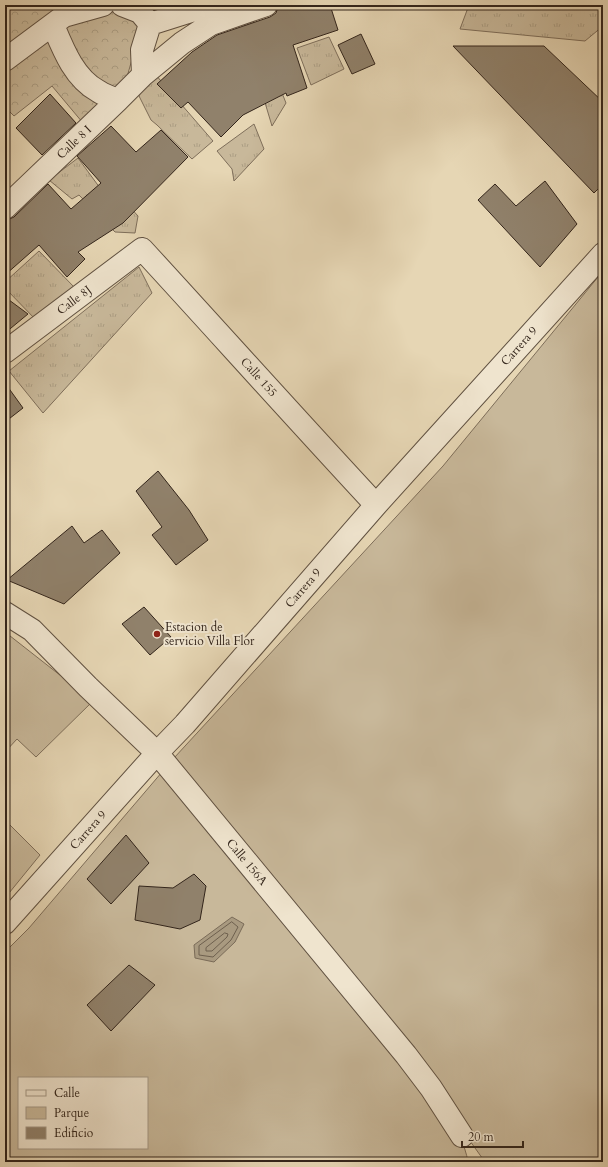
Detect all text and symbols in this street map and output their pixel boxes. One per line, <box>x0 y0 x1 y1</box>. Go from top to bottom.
street label: Calle 8 I <box>53 122 95 162</box>
street label: Calle 8J <box>53 282 95 318</box>
street label: Carrera 9 <box>497 323 541 369</box>
street label: Calle 155 <box>237 354 281 400</box>
street label: Carrera 9 <box>281 565 325 611</box>
place label: Estacion de servicio Villa Flor <box>165 619 255 649</box>
marker: Estacion de servicio Villa Flor <box>152 629 162 639</box>
street label: Carrera 9 <box>66 807 110 853</box>
street label: Calle 156A <box>223 835 271 889</box>
legend <box>18 1077 148 1149</box>
text: Calle <box>54 1085 80 1101</box>
text: Parque <box>54 1105 89 1121</box>
scale bar <box>462 1123 523 1149</box>
text: Edificio <box>54 1125 94 1141</box>
text: 20 m <box>468 1129 495 1145</box>

